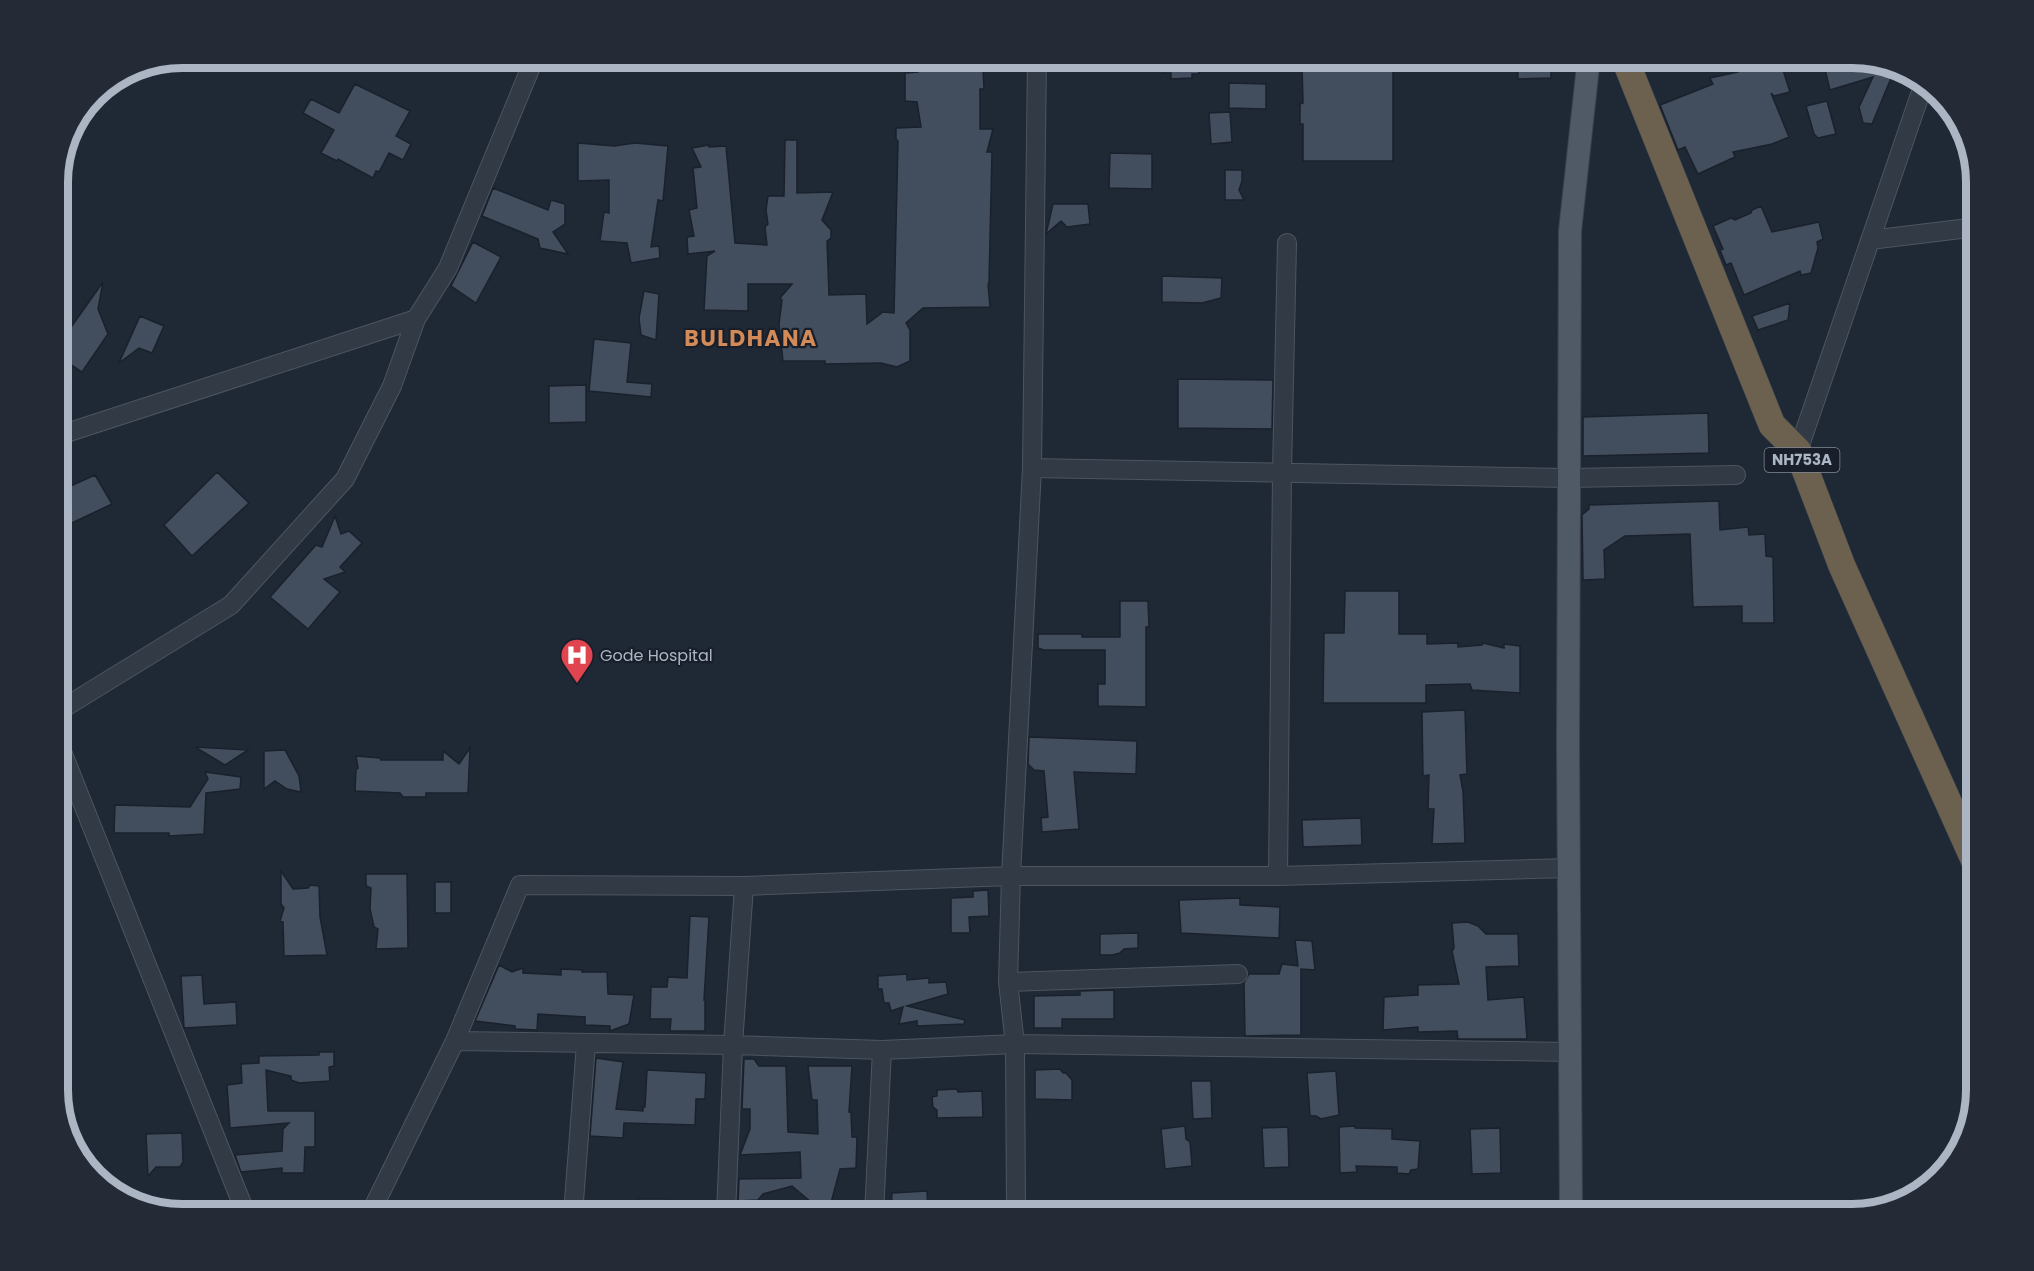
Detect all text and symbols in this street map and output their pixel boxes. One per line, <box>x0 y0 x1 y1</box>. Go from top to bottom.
district label: BULDHANA <box>684 323 818 354</box>
road number: NH753A <box>1764 448 1840 472</box>
hospital icon: Gode Hospital <box>559 637 595 684</box>
place label: Gode Hospital <box>600 644 713 667</box>

